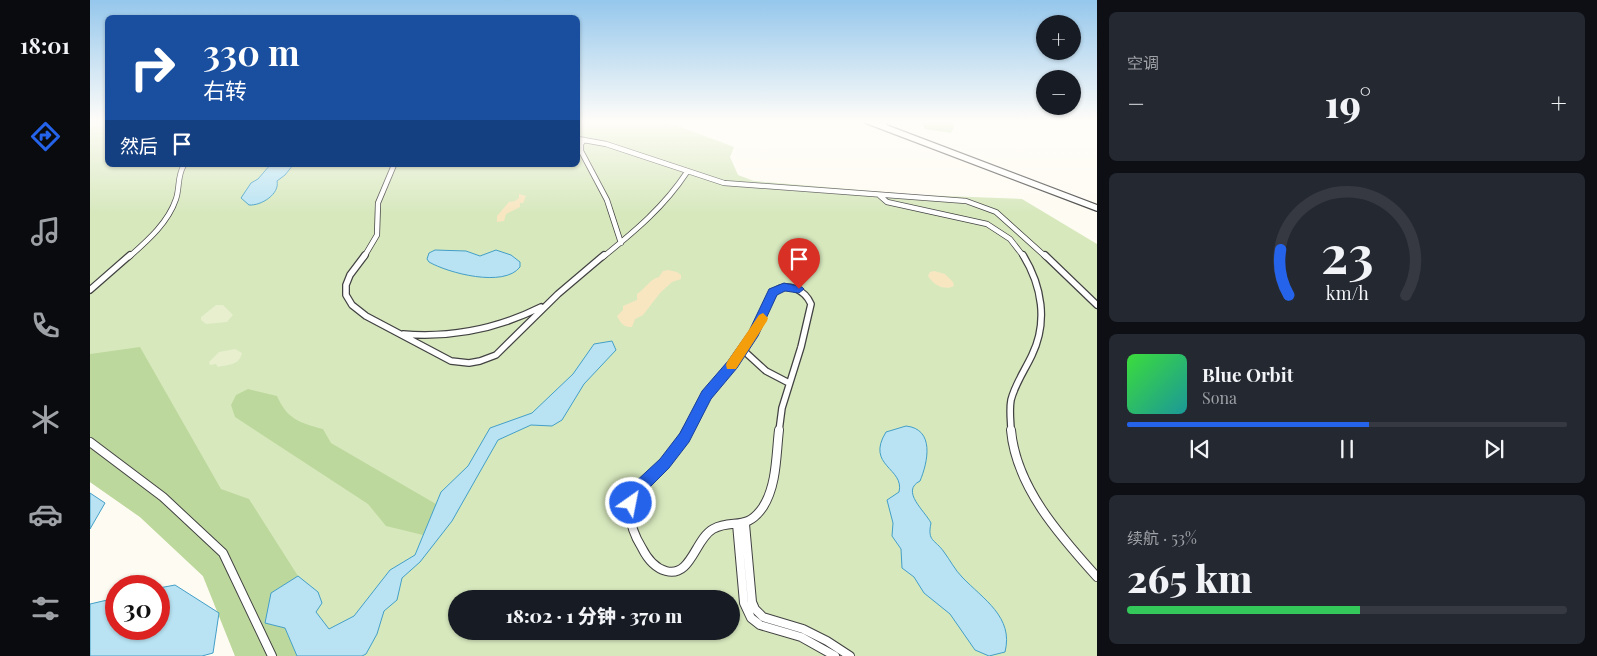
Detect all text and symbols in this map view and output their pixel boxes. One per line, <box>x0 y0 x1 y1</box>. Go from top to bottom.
map controls <box>1036 15 1081 115</box>
button: + <box>1036 15 1081 60</box>
text: 330 m <box>203 28 300 75</box>
text: 18:01 <box>20 30 70 60</box>
icon: right <box>120 35 185 100</box>
text: 空调 <box>1127 52 1159 73</box>
button: − <box>1036 70 1081 115</box>
text: 右转 <box>203 75 247 105</box>
text: 19° <box>1325 77 1371 128</box>
text: − <box>1127 84 1145 121</box>
text: + <box>1551 84 1567 121</box>
icon: directions <box>28 119 63 154</box>
icon: arrive <box>168 130 196 158</box>
text: 然后 <box>120 132 158 158</box>
icon: music <box>28 214 63 249</box>
text: 23 <box>1321 218 1373 287</box>
pin <box>778 238 820 289</box>
icon: arrive <box>785 245 813 273</box>
text: km/h <box>1326 281 1369 304</box>
icon: phone <box>28 308 63 343</box>
text: Blue Orbit <box>1202 361 1293 387</box>
text: Sona <box>1202 387 1237 408</box>
icon: climate <box>28 402 63 437</box>
icon: previous <box>1186 435 1214 463</box>
icon: pause <box>1333 435 1361 463</box>
icon: next <box>1480 435 1508 463</box>
position arrow <box>604 476 656 528</box>
icon: car <box>28 497 63 532</box>
text: 续航 · 53% <box>1127 527 1197 548</box>
text: 265 km <box>1127 552 1252 603</box>
speed limit sign: 30 <box>105 575 170 640</box>
icon: filters <box>28 591 63 626</box>
text: 18:02 · 1 分钟 · 370 m <box>506 602 682 628</box>

